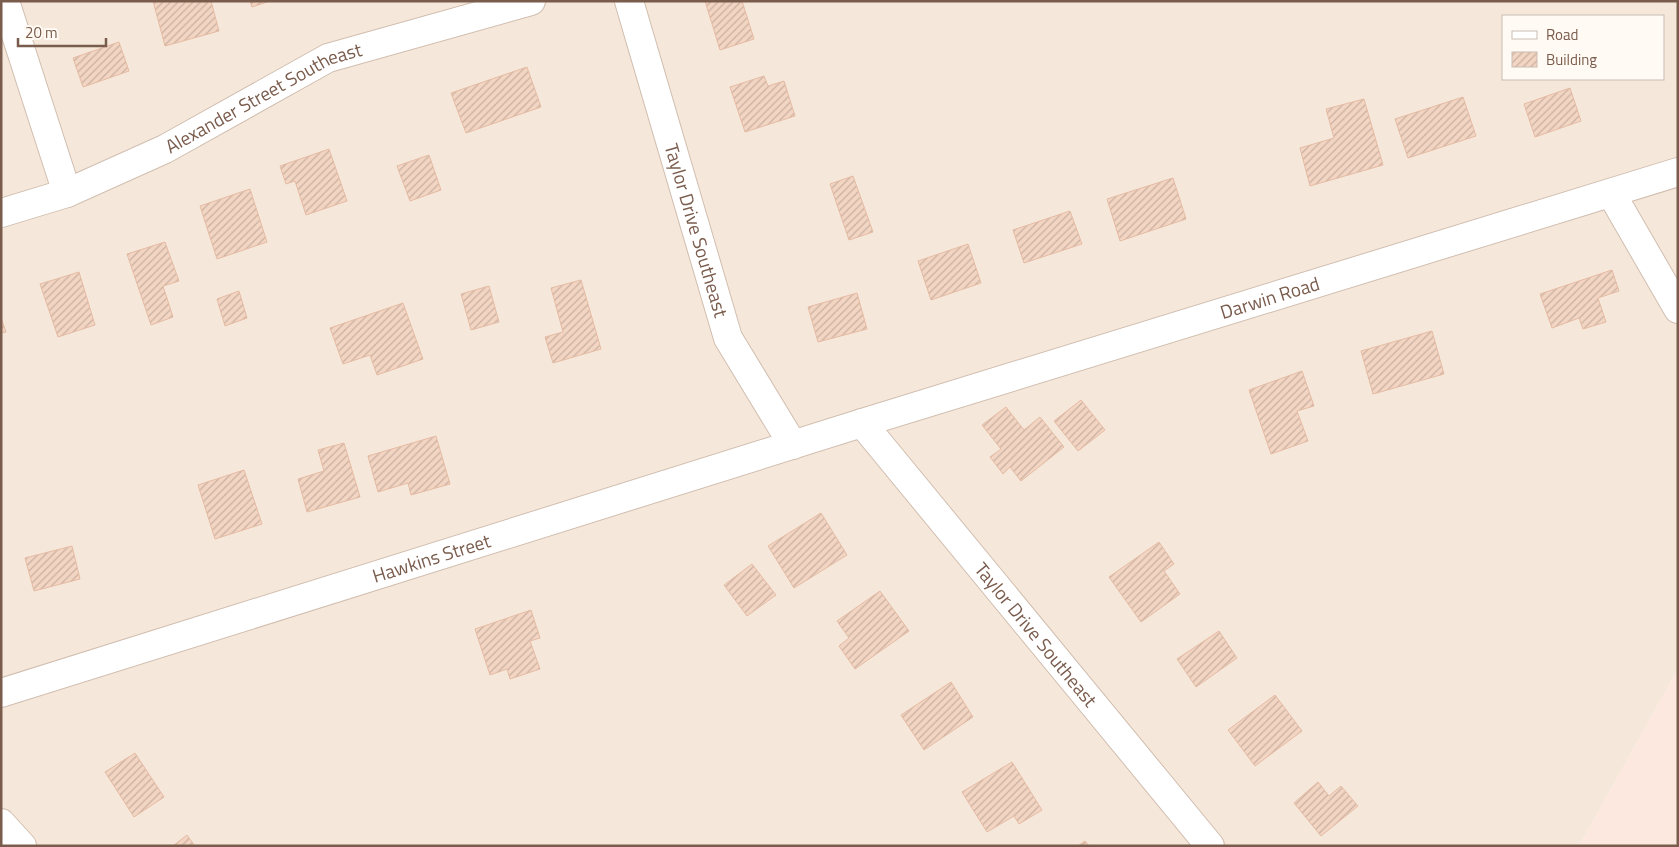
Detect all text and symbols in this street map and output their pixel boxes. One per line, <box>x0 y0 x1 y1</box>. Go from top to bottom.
scale bar <box>18 15 105 47</box>
legend <box>1502 15 1664 80</box>
text: 20 m <box>25 21 58 44</box>
text: Road <box>1546 23 1578 46</box>
street label: Alexander Street Southeast <box>159 34 365 160</box>
text: Building <box>1546 48 1597 71</box>
street label: Taylor Drive Southeast <box>658 140 736 321</box>
street label: Darwin Road <box>1216 268 1323 326</box>
street label: Hawkins Street <box>368 525 494 590</box>
street label: Taylor Drive Southeast <box>968 556 1105 713</box>

